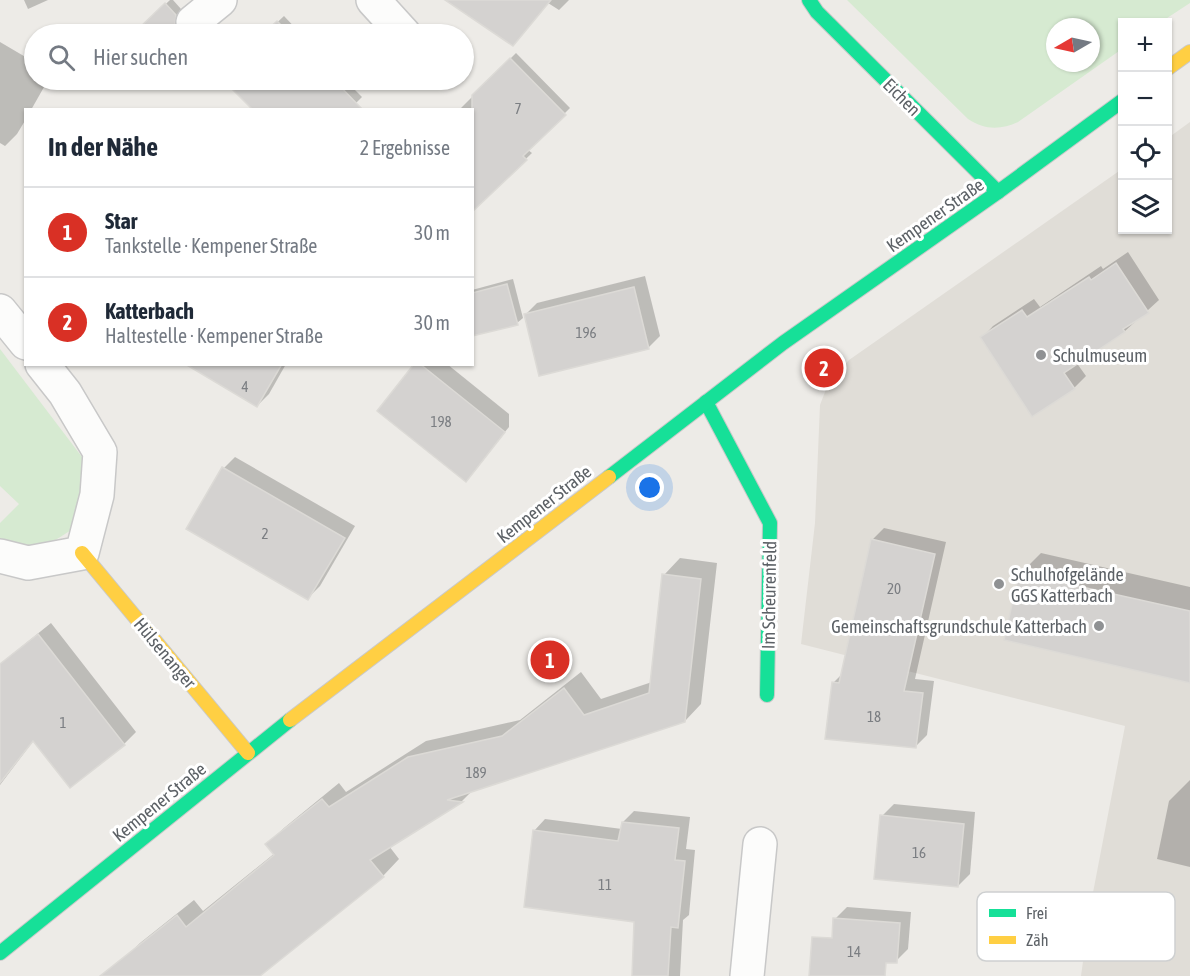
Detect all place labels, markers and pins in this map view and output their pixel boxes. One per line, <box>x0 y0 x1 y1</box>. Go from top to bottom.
place label: Schulmuseum <box>1053 345 1147 366</box>
pin: 2 <box>804 346 844 391</box>
marker: Schulmuseum <box>1034 348 1048 362</box>
place label: Schulhofgelände GGS Katterbach <box>1011 564 1124 606</box>
marker: Schulhofgelände GGS Katterbach <box>992 577 1006 591</box>
place label: Gemeinschaftsgrundschule Katterbach <box>831 616 1087 637</box>
marker: Gemeinschaftsgrundschule Katterbach <box>1092 619 1106 633</box>
pin: 1 <box>530 638 570 682</box>

